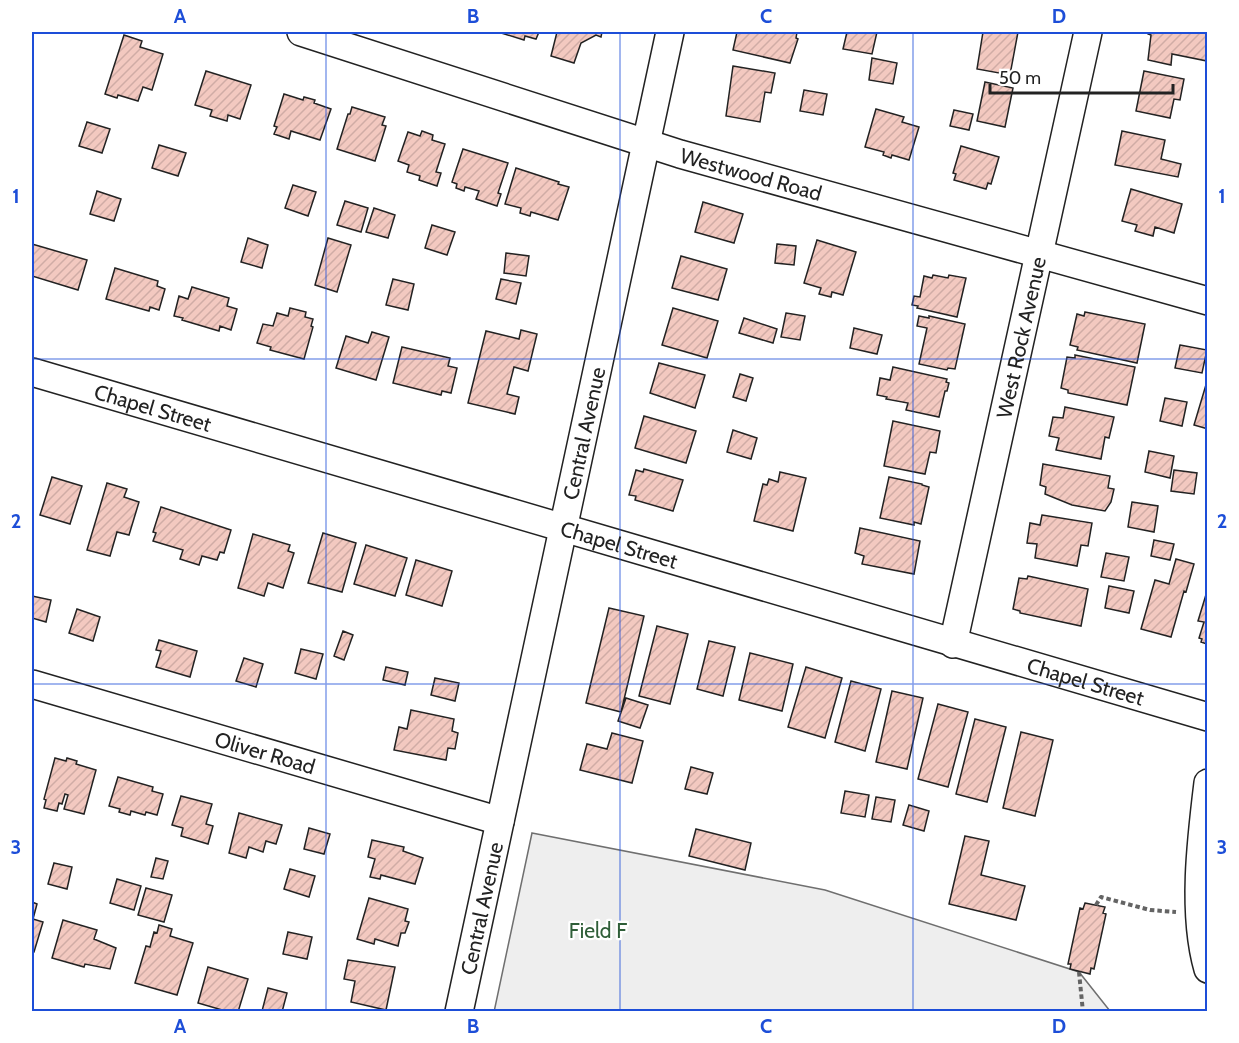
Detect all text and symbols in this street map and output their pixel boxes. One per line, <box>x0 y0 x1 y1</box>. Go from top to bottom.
text: A <box>174 4 187 28</box>
text: B <box>467 4 479 28</box>
text: C <box>760 4 772 28</box>
text: D <box>1052 4 1066 28</box>
scale bar <box>990 57 1173 95</box>
text: 50 m <box>999 67 1041 89</box>
street label: Westwood Road <box>678 142 825 205</box>
text: 1 <box>12 184 20 208</box>
text: 1 <box>1218 184 1226 208</box>
street label: West Rock Avenue <box>991 254 1051 420</box>
street label: Central Avenue <box>557 364 610 502</box>
street label: Chapel Street <box>92 378 214 436</box>
text: 2 <box>11 509 21 533</box>
text: 2 <box>1217 509 1227 533</box>
street label: Chapel Street <box>558 515 681 573</box>
street label: Chapel Street <box>1024 652 1147 710</box>
street label: Oliver Road <box>212 726 318 779</box>
text: 3 <box>11 835 21 859</box>
text: 3 <box>1217 835 1227 859</box>
street label: Central Avenue <box>455 840 508 977</box>
park label: Field F <box>569 918 627 943</box>
text: A <box>174 1014 187 1038</box>
text: B <box>467 1014 479 1038</box>
text: C <box>760 1014 772 1038</box>
text: D <box>1052 1014 1066 1038</box>

